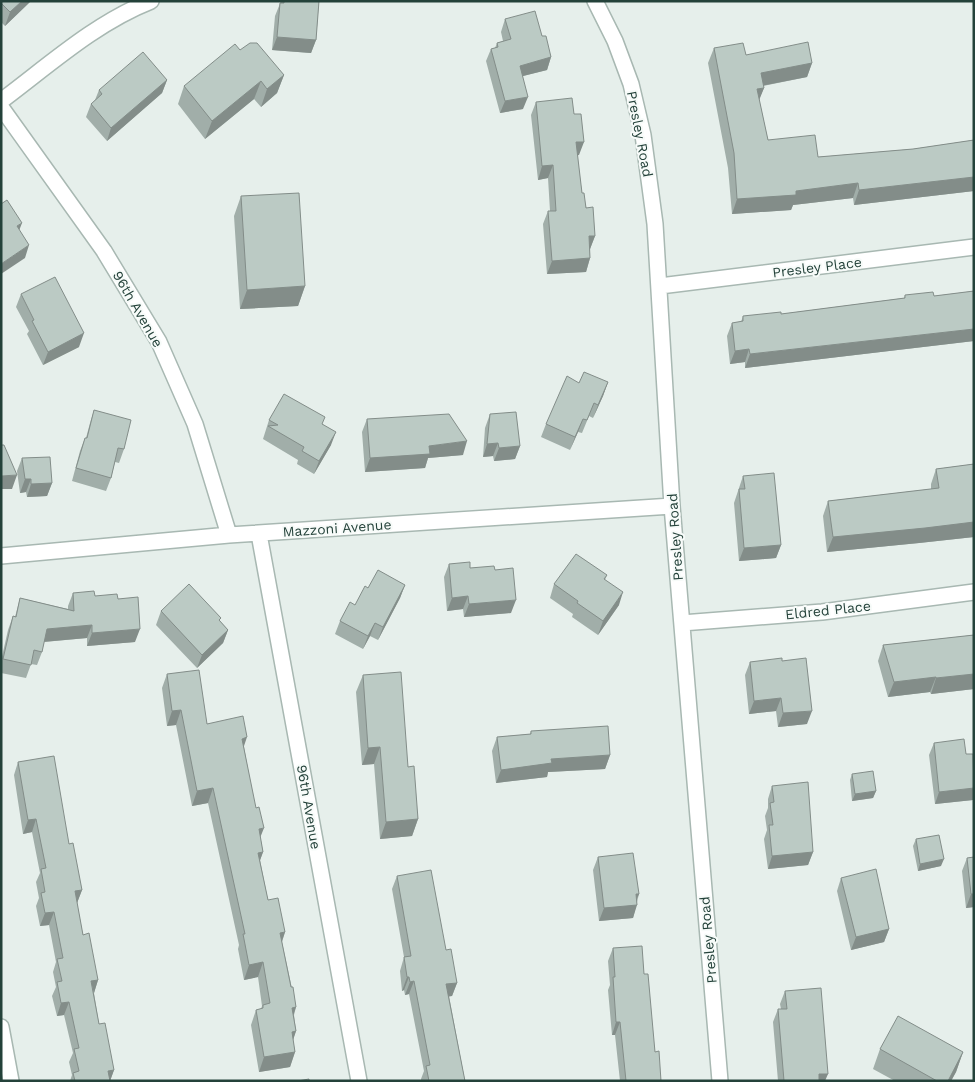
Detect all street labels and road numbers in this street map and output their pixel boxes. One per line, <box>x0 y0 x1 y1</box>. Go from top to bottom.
street label: Presley Road <box>624 90 656 178</box>
street label: Presley Place <box>771 254 863 280</box>
street label: 96th Avenue <box>110 268 166 350</box>
street label: Presley Road <box>664 493 686 581</box>
street label: Mazzoni Avenue <box>282 516 392 540</box>
street label: Eldred Place <box>785 598 871 622</box>
street label: 96th Avenue <box>294 764 324 850</box>
street label: Presley Road <box>696 896 720 984</box>

